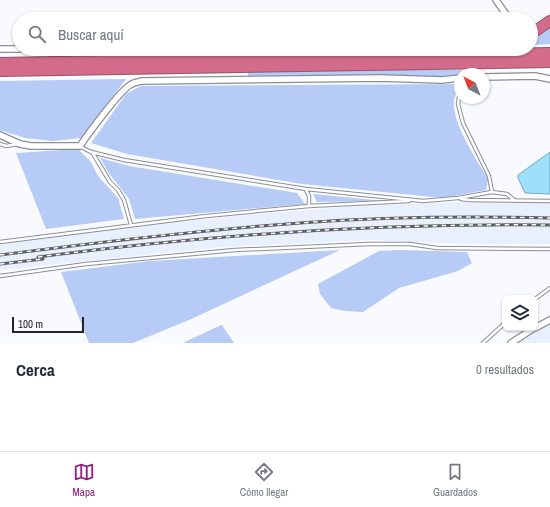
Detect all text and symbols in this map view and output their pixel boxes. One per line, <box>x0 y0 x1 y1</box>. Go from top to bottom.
search box <box>12 12 538 56</box>
icon: search <box>26 23 48 45</box>
text: Buscar aquí <box>58 24 124 45</box>
north arrow <box>454 68 490 104</box>
map controls <box>502 295 538 331</box>
button: layers <box>502 295 538 331</box>
scale bar <box>12 315 84 334</box>
text: 100 m <box>18 317 43 331</box>
text: Cerca <box>16 358 55 381</box>
text: 0 resultados <box>476 361 534 378</box>
tab: Mapa <box>72 461 95 499</box>
tab: Cómo llegar <box>240 461 288 499</box>
tab: Guardados <box>433 461 478 499</box>

